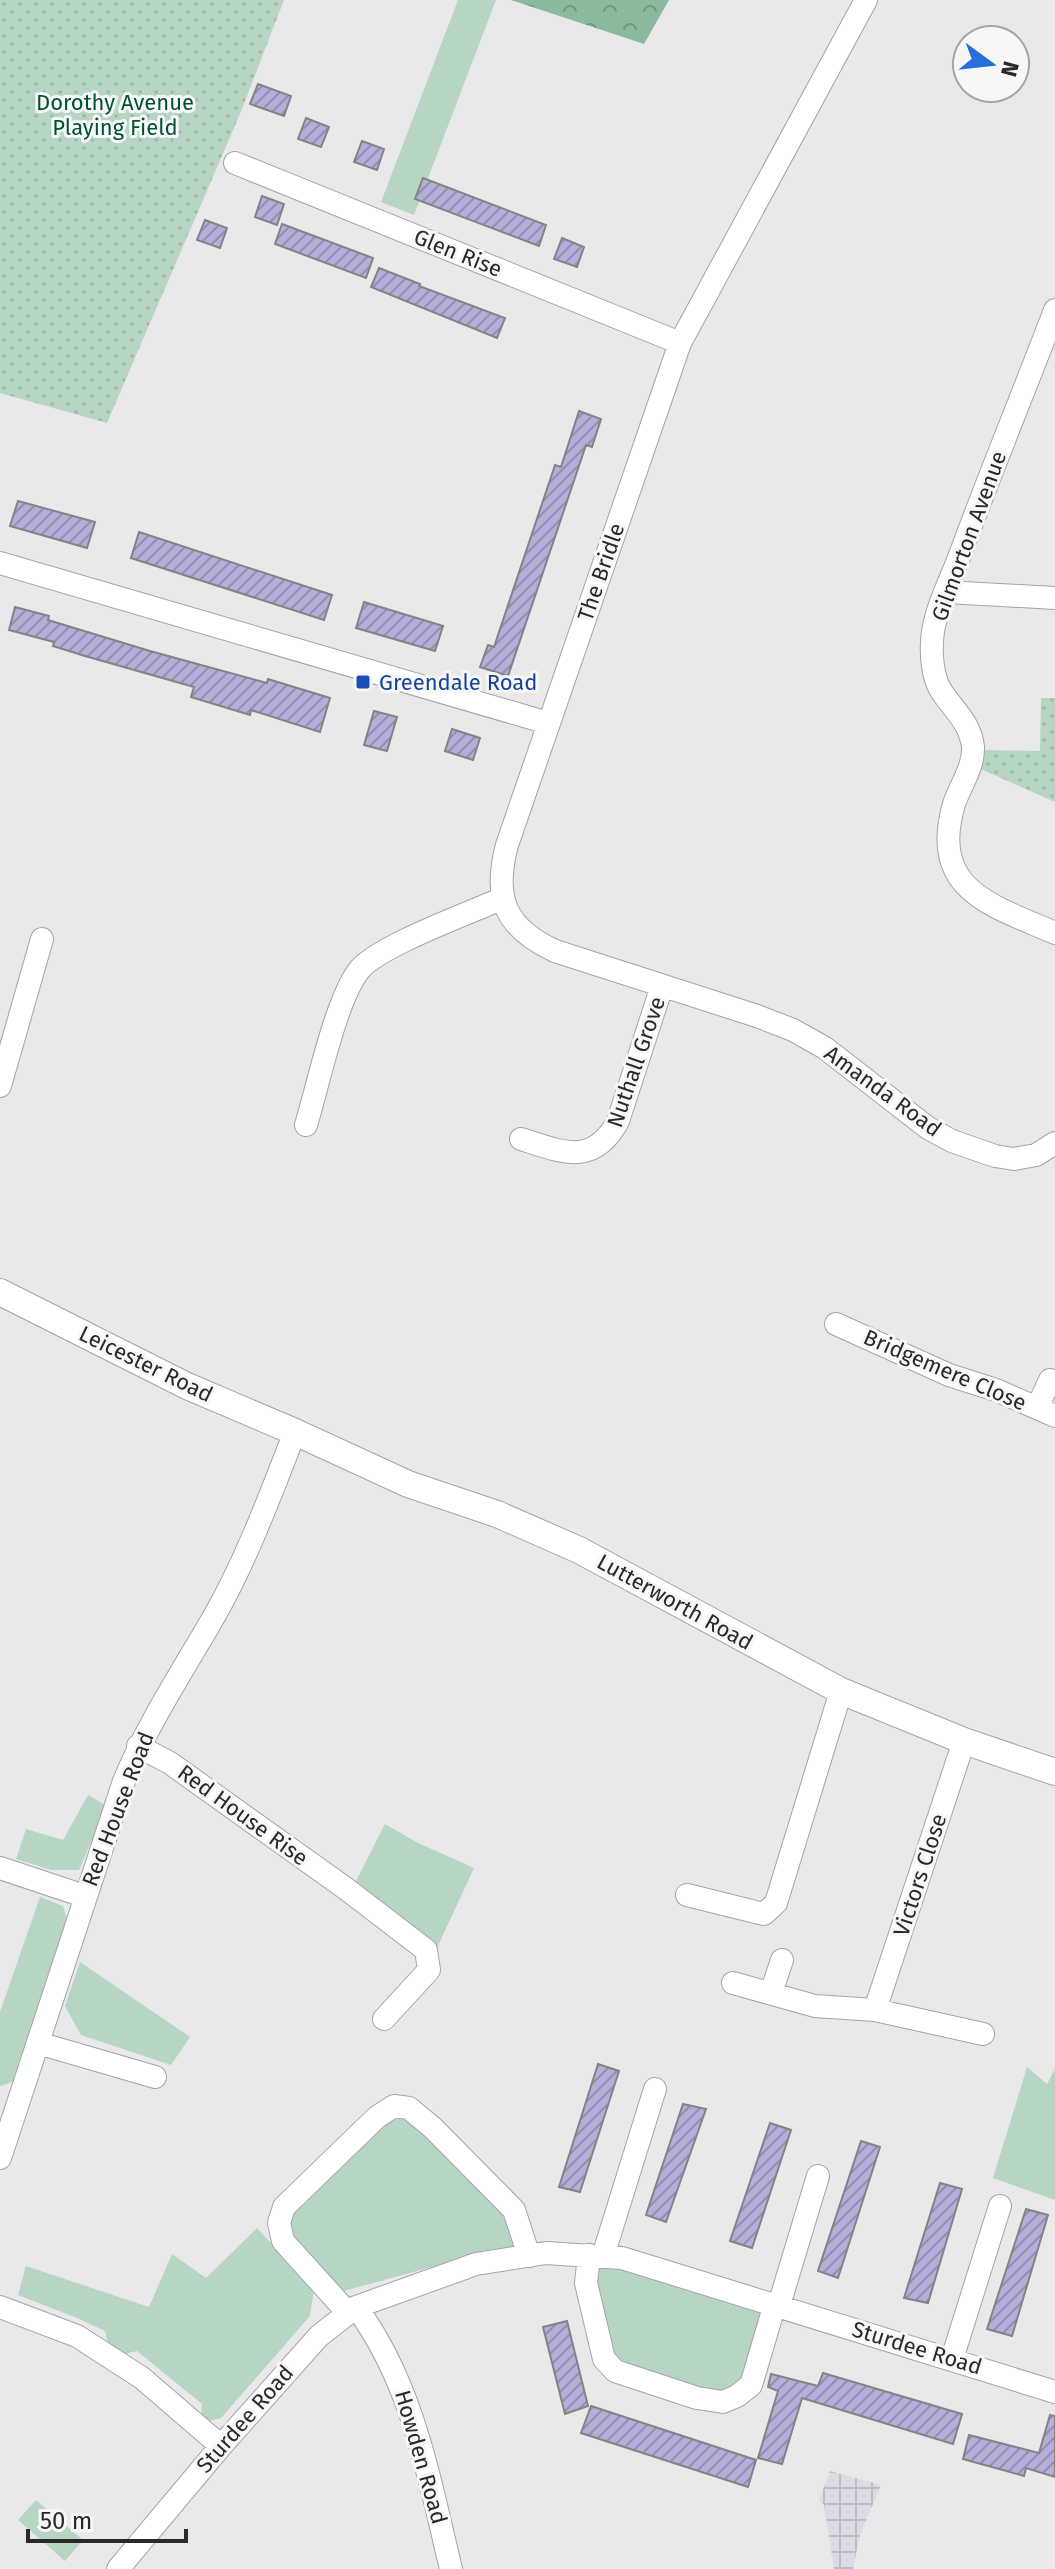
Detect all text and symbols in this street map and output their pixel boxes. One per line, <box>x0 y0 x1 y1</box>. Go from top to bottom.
north arrow <box>951 24 1031 104</box>
text: N <box>995 59 1025 80</box>
park label: Dorothy Avenue Playing Field <box>36 89 194 141</box>
street label: Glen Rise <box>410 223 506 283</box>
street label: Gilmorton Avenue <box>926 447 1012 625</box>
street label: The Bridle <box>572 520 630 624</box>
place label: Greendale Road <box>379 669 537 696</box>
marker: Greendale Road <box>354 673 372 691</box>
street label: Nuthall Grove <box>601 993 671 1131</box>
street label: Amanda Road <box>819 1040 947 1142</box>
street label: Leicester Road <box>75 1320 217 1408</box>
street label: Bridgemere Close <box>859 1324 1031 1416</box>
street label: Lutterworth Road <box>592 1548 758 1656</box>
street label: Red House Road <box>76 1728 160 1890</box>
street label: Red House Rise <box>173 1759 313 1871</box>
street label: Victors Close <box>888 1810 952 1940</box>
street label: Sturdee Road <box>849 2315 985 2381</box>
street label: Sturdee Road <box>191 2359 299 2479</box>
street label: Howden Road <box>389 2387 453 2527</box>
scale bar <box>28 2493 186 2543</box>
text: 50 m <box>40 2507 92 2535</box>

